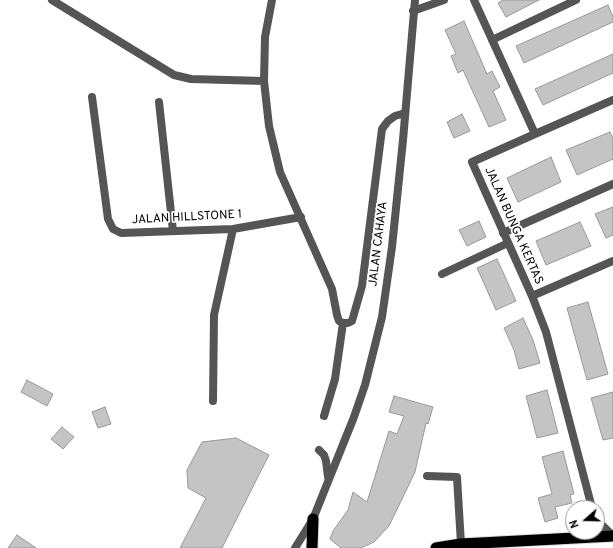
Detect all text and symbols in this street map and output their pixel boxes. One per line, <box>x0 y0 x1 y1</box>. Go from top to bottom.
street label: JALAN BUNGA KERTAS <box>481 165 545 287</box>
street label: JALAN CAHAYA <box>367 201 391 287</box>
street label: JALAN HILLSTONE 1 <box>132 208 242 228</box>
north arrow <box>565 500 605 540</box>
text: N <box>567 518 583 530</box>

